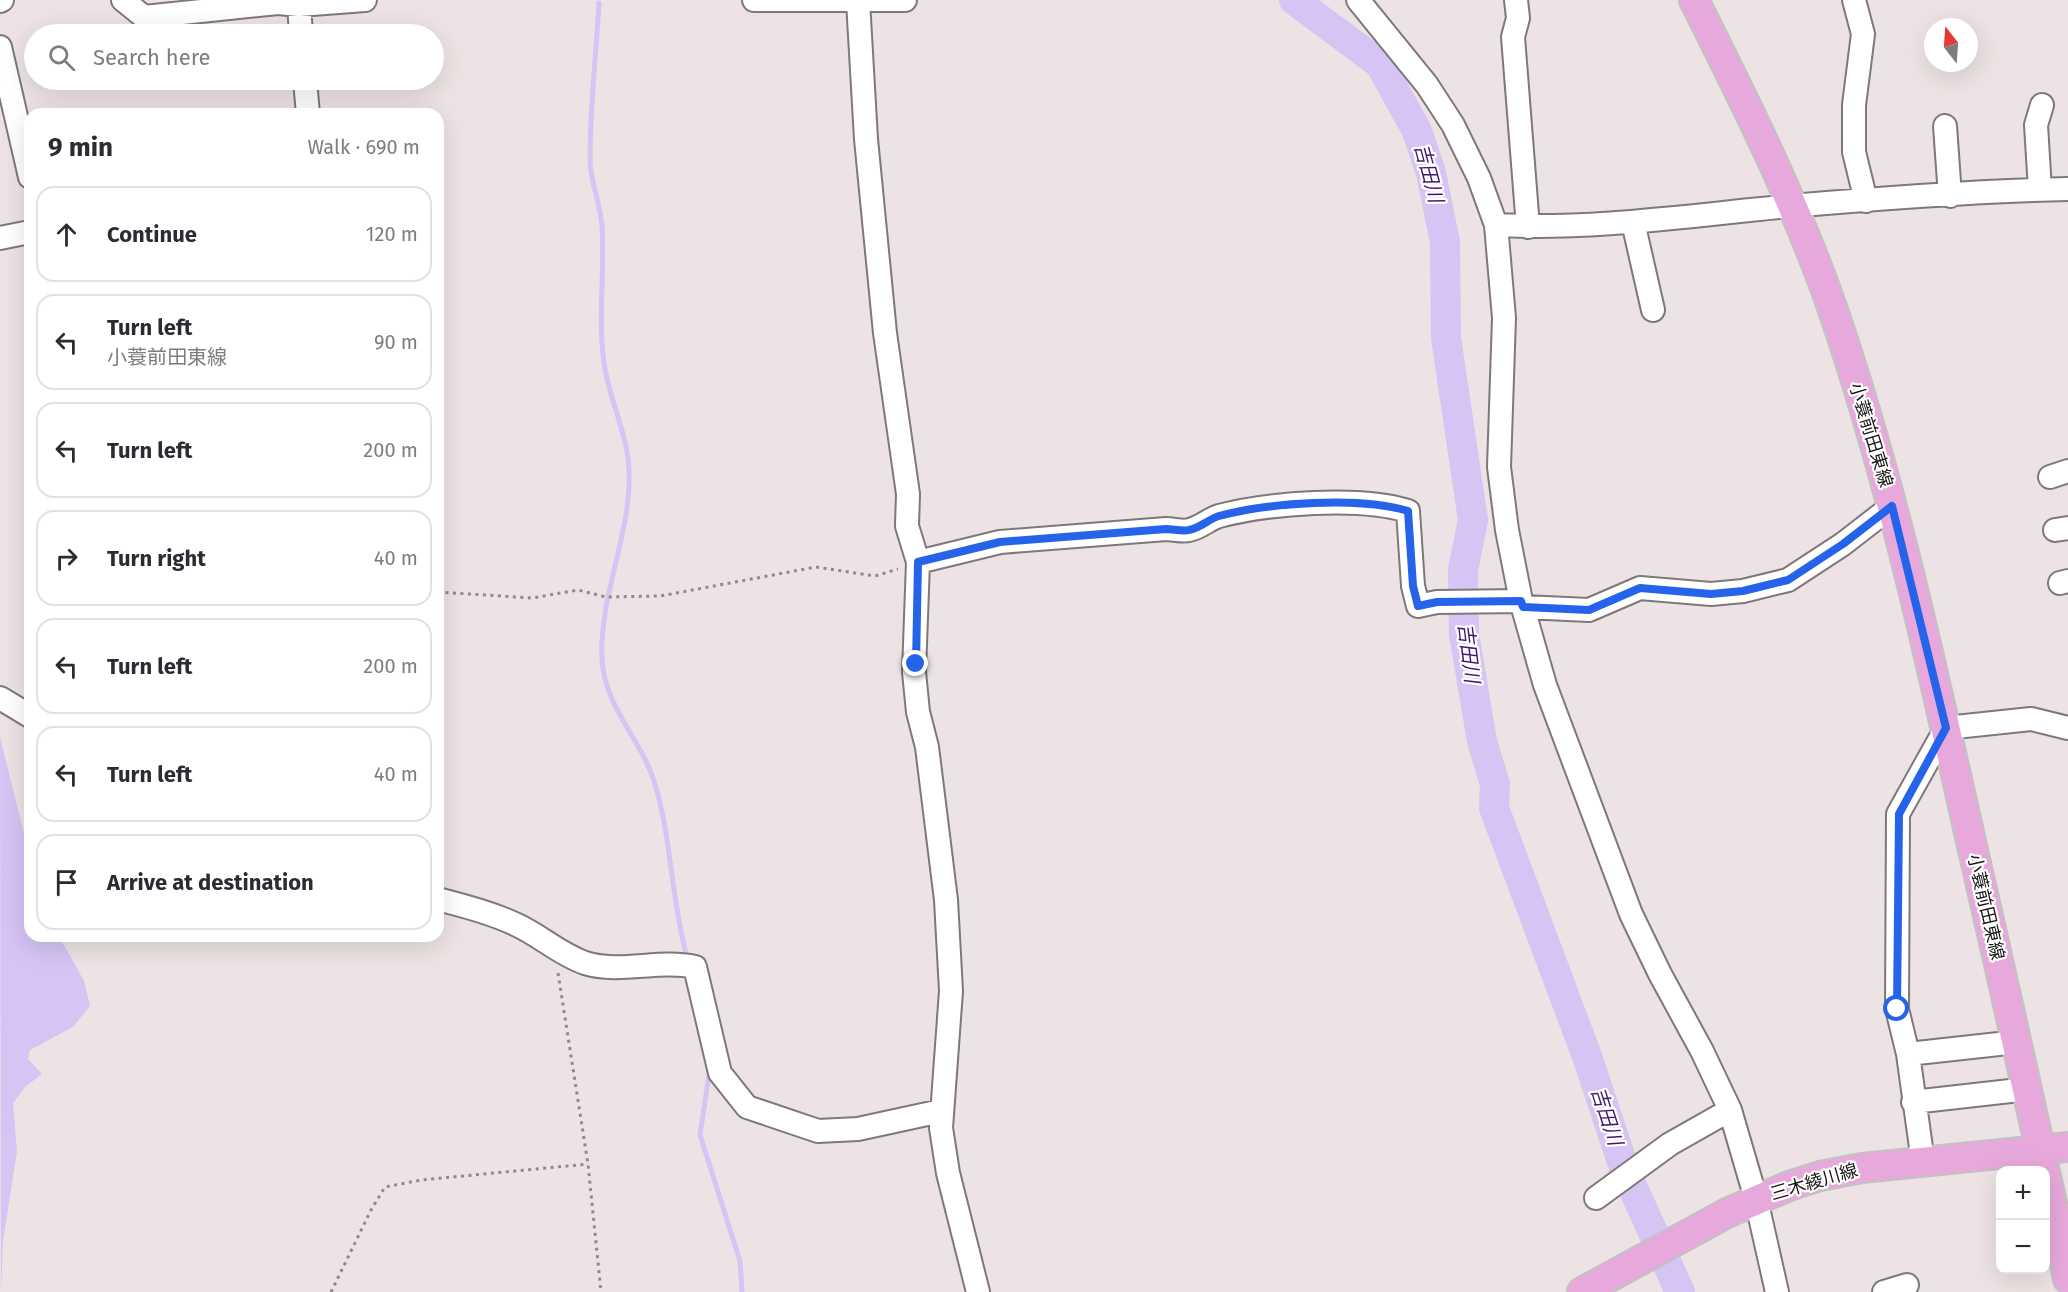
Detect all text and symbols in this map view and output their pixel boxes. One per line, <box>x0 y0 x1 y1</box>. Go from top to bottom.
north arrow <box>1924 18 1978 72</box>
search box <box>24 24 444 90</box>
icon: search <box>45 41 78 74</box>
text: Search here <box>93 44 211 71</box>
text: 9 min <box>48 132 113 163</box>
text: Walk · 690 m <box>307 135 420 159</box>
water label: 吉田川 <box>1410 141 1449 207</box>
icon: ahead <box>50 218 83 251</box>
text: Continue <box>107 221 197 248</box>
text: 120 m <box>366 222 418 246</box>
text: Turn left <box>107 314 192 341</box>
icon: left <box>50 326 83 359</box>
text: 90 m <box>374 330 418 354</box>
text: 小蓑前田東線 <box>107 345 227 369</box>
street label: 小蓑前田東線 <box>1845 380 1897 490</box>
icon: left <box>50 434 83 467</box>
text: Turn left <box>107 437 192 464</box>
text: 200 m <box>363 438 418 462</box>
icon: right <box>50 542 83 575</box>
text: Turn right <box>107 545 206 572</box>
text: 40 m <box>374 546 418 570</box>
water label: 吉田川 <box>1453 622 1485 686</box>
icon: left <box>50 650 83 683</box>
route end <box>902 650 928 676</box>
text: Turn left <box>107 653 192 680</box>
text: 200 m <box>363 654 418 678</box>
icon: left <box>50 758 83 791</box>
text: Turn left <box>107 761 192 788</box>
text: 40 m <box>374 762 418 786</box>
street label: 小蓑前田東線 <box>1963 852 2009 962</box>
icon: arrive <box>50 866 83 899</box>
text: Arrive at destination <box>107 869 314 896</box>
route start <box>1883 995 1909 1021</box>
water label: 吉田川 <box>1586 1084 1628 1150</box>
street label: 三木綾川線 <box>1768 1159 1860 1205</box>
map controls <box>1996 1166 2050 1274</box>
button: + <box>1996 1166 2050 1220</box>
button: − <box>1996 1220 2050 1274</box>

